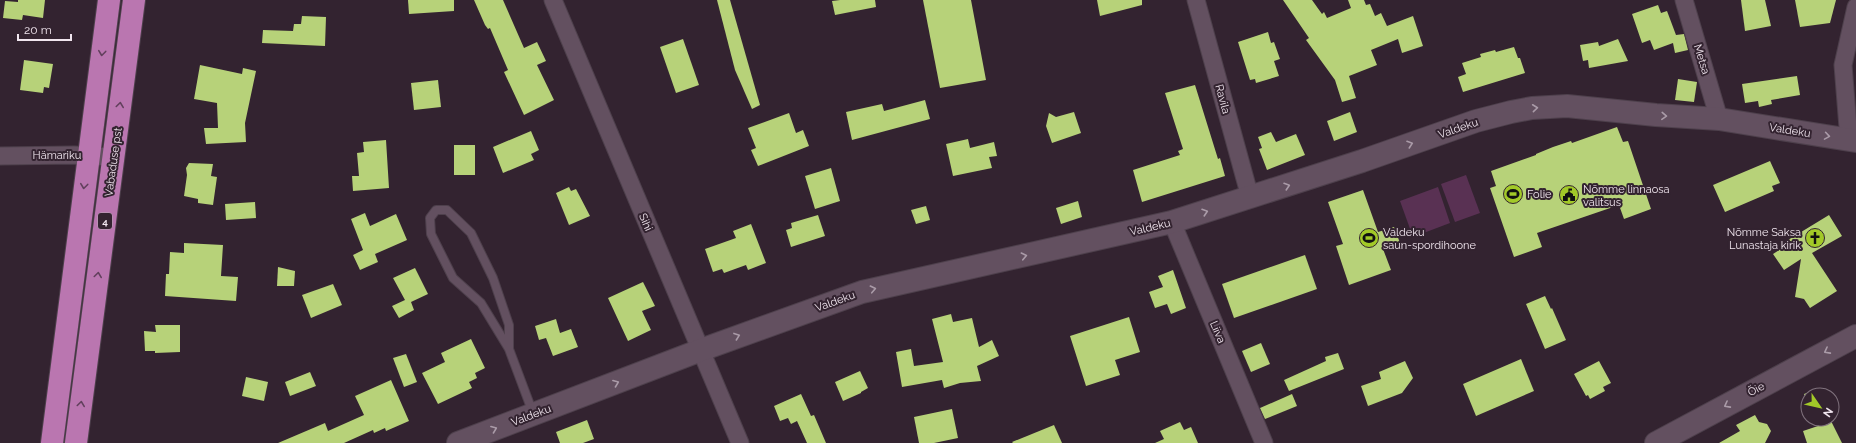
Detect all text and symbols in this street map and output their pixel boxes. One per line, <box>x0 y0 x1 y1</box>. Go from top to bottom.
scale bar <box>18 16 71 42</box>
text: 20 m <box>24 23 52 37</box>
street label: Metsa <box>1691 42 1712 76</box>
one-way arrow <box>98 49 107 56</box>
street label: Ravila <box>1212 83 1233 115</box>
one-way arrow <box>115 102 124 108</box>
one-way arrow <box>1532 104 1538 113</box>
one-way arrow <box>1661 111 1667 120</box>
street label: Valdeku <box>1436 116 1480 141</box>
street label: Valdeku <box>1768 121 1811 140</box>
street label: Vabaduse pst <box>102 126 125 197</box>
one-way arrow <box>1824 131 1830 140</box>
one-way arrow <box>1407 140 1414 149</box>
street label: Hämariku <box>33 149 81 162</box>
one-way arrow <box>1283 182 1290 190</box>
one-way arrow <box>80 183 89 189</box>
sports icon: Folie <box>1502 183 1524 205</box>
place label: Nõmme linnaosa valitsus <box>1583 183 1670 209</box>
public building icon: Nõmme linnaosa valitsus <box>1558 184 1580 206</box>
place label: Folie <box>1527 188 1552 201</box>
one-way arrow <box>1201 208 1208 217</box>
street label: Sihi <box>636 211 655 233</box>
road number: 4 <box>98 213 112 229</box>
street label: Valdeku <box>1128 216 1172 238</box>
place label: Valdeku saun-spordihoone <box>1383 226 1476 252</box>
place label: Nõmme Saksa Lunastaja kirik <box>1727 226 1801 252</box>
sports icon: Valdeku saun-spordihoone <box>1358 227 1380 249</box>
church icon: Nõmme Saksa Lunastaja kirik <box>1804 227 1826 249</box>
one-way arrow <box>1020 252 1027 261</box>
one-way arrow <box>93 272 102 278</box>
one-way arrow <box>870 286 876 294</box>
street label: Valdeku <box>813 288 857 315</box>
street label: Liiva <box>1207 319 1228 345</box>
one-way arrow <box>734 333 741 341</box>
one-way arrow <box>1824 347 1832 354</box>
one-way arrow <box>612 379 619 387</box>
street label: Õie <box>1745 379 1767 399</box>
north arrow <box>1800 387 1840 427</box>
one-way arrow <box>1724 400 1732 407</box>
one-way arrow <box>76 401 85 407</box>
street label: Valdeku <box>509 402 553 429</box>
text: N <box>1820 405 1836 419</box>
one-way arrow <box>491 425 498 433</box>

